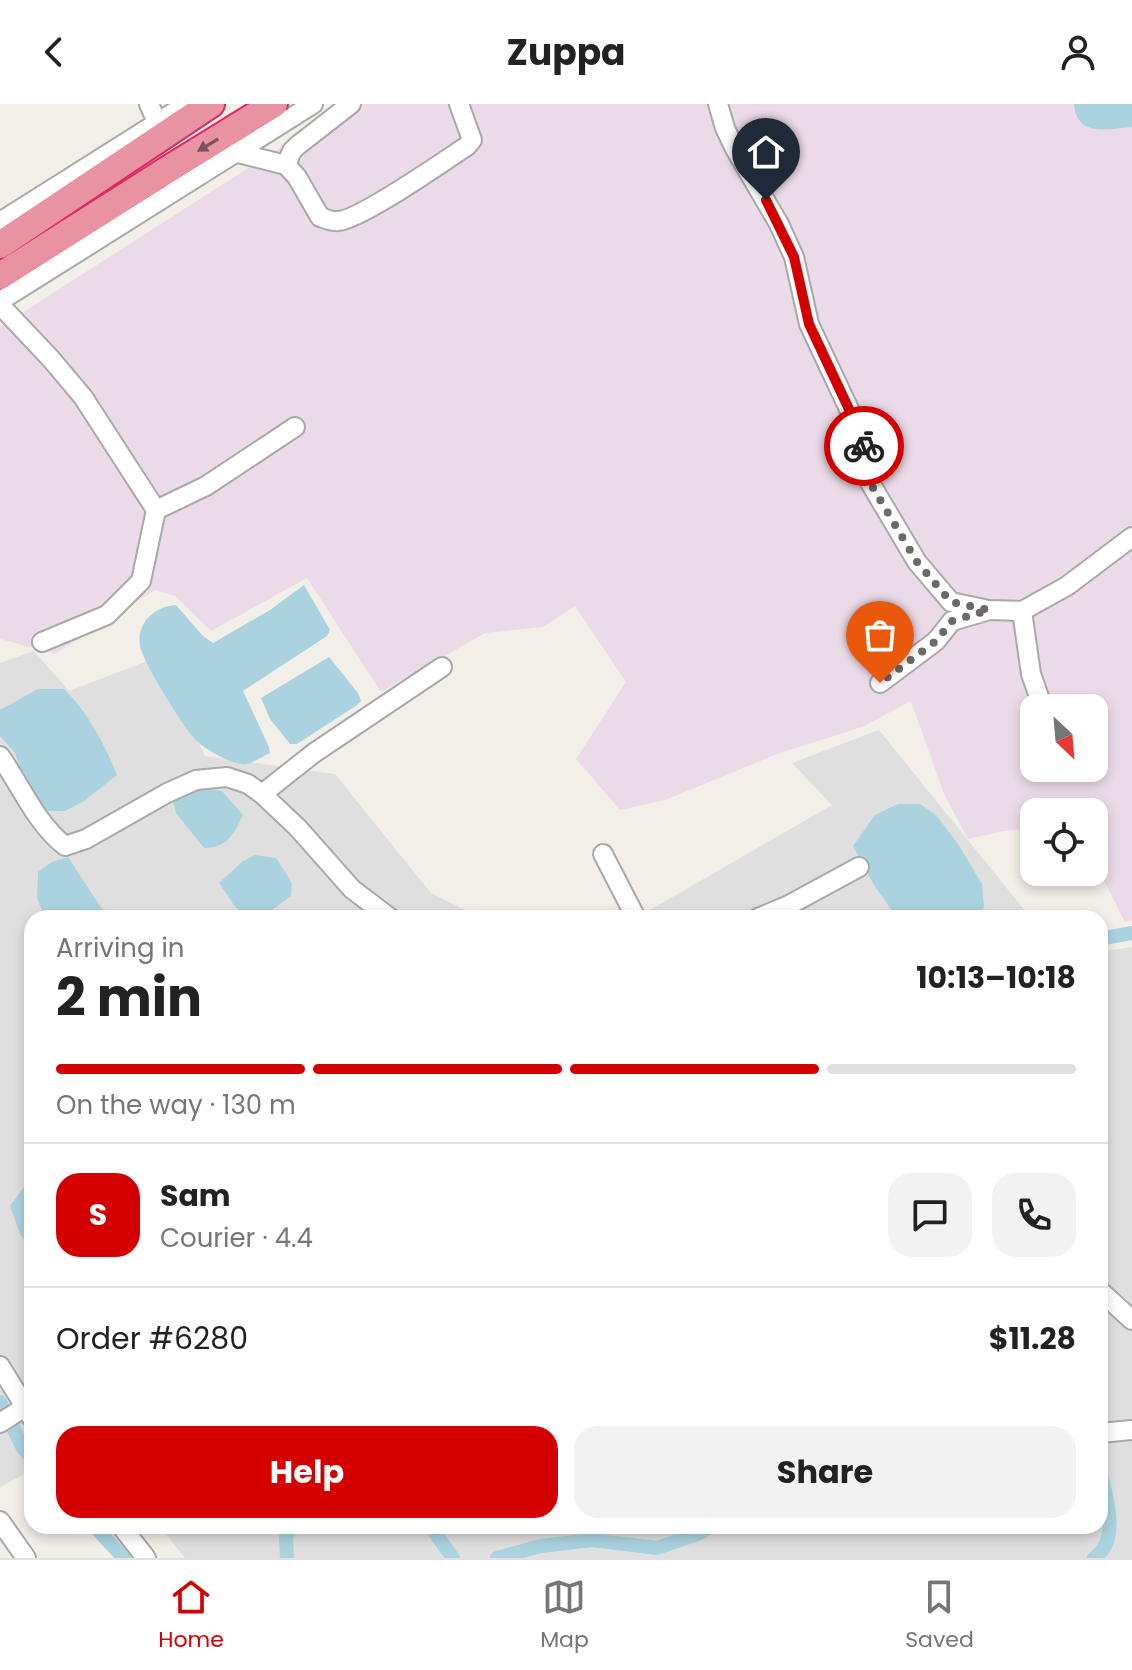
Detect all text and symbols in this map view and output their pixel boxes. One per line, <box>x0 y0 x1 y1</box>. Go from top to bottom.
text: Zuppa <box>506 27 626 78</box>
icon: back <box>32 30 76 74</box>
icon: person <box>1056 30 1100 74</box>
pin <box>732 118 800 200</box>
icon: home <box>744 130 788 174</box>
one-way arrow <box>197 138 219 152</box>
courier <box>824 406 904 486</box>
icon: bike <box>842 424 886 468</box>
pin <box>846 601 914 683</box>
icon: bag <box>858 613 902 657</box>
north arrow <box>1020 694 1108 782</box>
map controls <box>1020 694 1108 886</box>
button: locate <box>1020 798 1108 886</box>
text: Arriving in <box>56 930 185 966</box>
text: 10:13–10:18 <box>916 956 1076 999</box>
text: 2 min <box>56 961 202 1034</box>
text: On the way · 130 m <box>56 1087 296 1123</box>
button: chat <box>888 1173 972 1257</box>
button: phone <box>992 1173 1076 1257</box>
text: Sam <box>160 1174 231 1217</box>
text: S <box>89 1193 107 1236</box>
text: Courier · 4.4 <box>160 1220 313 1256</box>
text: Order #6280 <box>56 1317 248 1360</box>
text: $11.28 <box>989 1317 1076 1360</box>
button: Help <box>56 1426 558 1518</box>
button: Share <box>574 1426 1076 1518</box>
tab: Home <box>158 1575 224 1656</box>
tab: Map <box>540 1575 589 1656</box>
tab: Saved <box>905 1575 974 1656</box>

